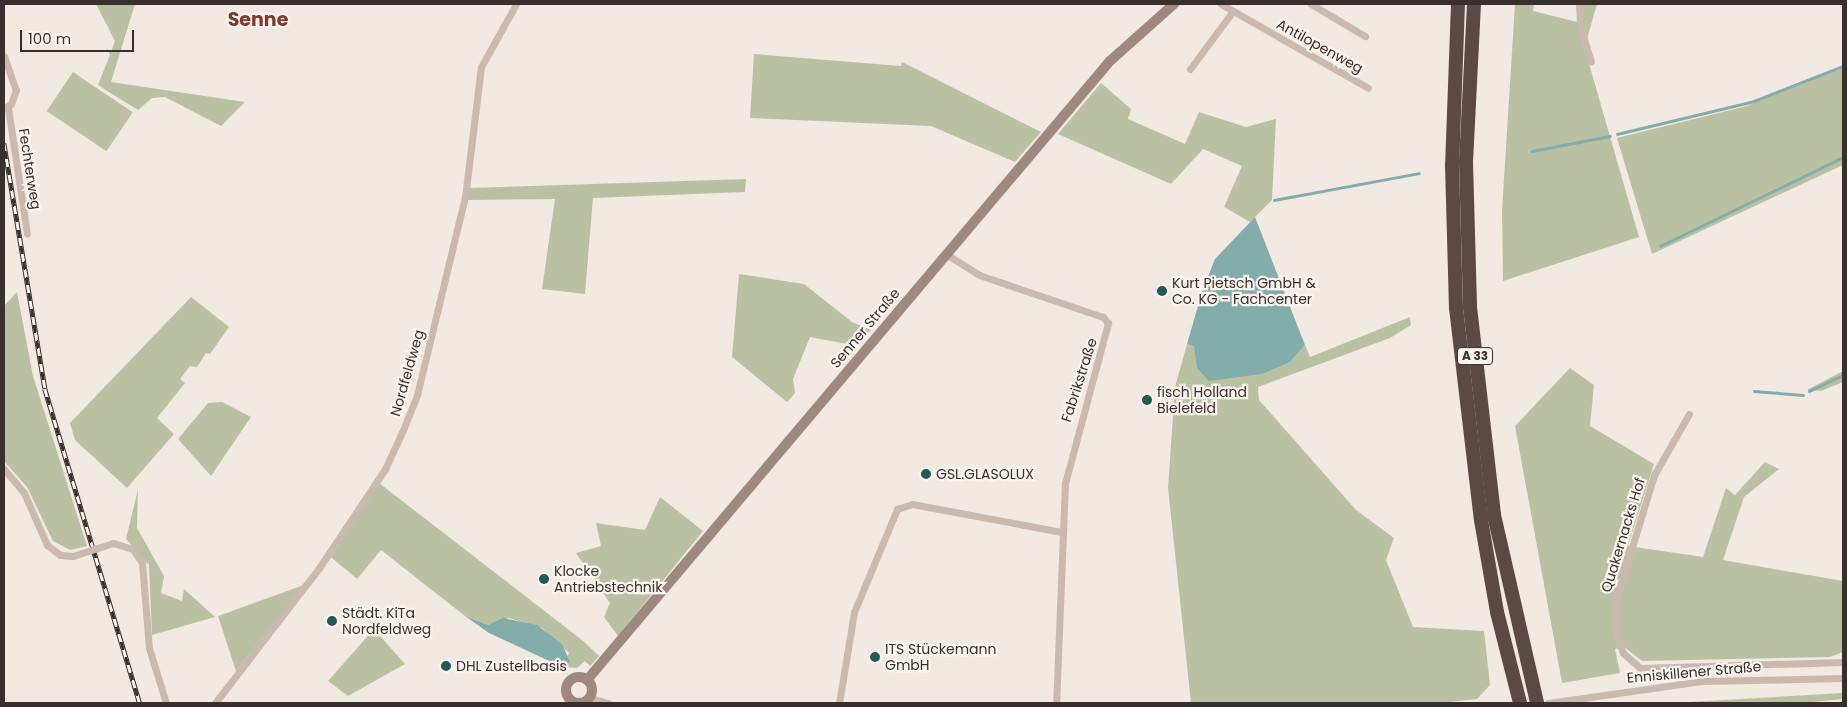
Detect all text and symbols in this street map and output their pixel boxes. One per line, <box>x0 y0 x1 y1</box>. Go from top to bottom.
district label: Senne <box>228 9 288 31</box>
street label: Antilopenweg <box>1274 15 1366 77</box>
scale bar <box>22 20 136 52</box>
text: 100 m <box>28 28 71 49</box>
street label: Fechterweg <box>15 127 45 211</box>
place label: Kurt Pietsch GmbH & Co. KG - Fachcenter <box>1172 275 1316 308</box>
street label: Senner Straße <box>827 285 903 371</box>
marker: Kurt Pietsch GmbH & Co. KG - Fachcenter <box>1156 285 1168 297</box>
street label: Nordfeldweg <box>387 328 427 418</box>
street label: Fabrikstraße <box>1058 336 1100 424</box>
road number: A 33 <box>1456 346 1494 366</box>
place label: fisch Holland Bielefeld <box>1157 384 1247 417</box>
marker: fisch Holland Bielefeld <box>1141 394 1153 406</box>
place label: GSL.GLASOLUX <box>936 466 1034 482</box>
marker: GSL.GLASOLUX <box>920 468 932 480</box>
street label: Quakernacks Hof <box>1598 476 1648 594</box>
place label: Klocke Antriebstechnik <box>554 563 662 596</box>
marker: Klocke Antriebstechnik <box>538 573 550 585</box>
place label: Städt. KiTa Nordfeldweg <box>342 605 431 638</box>
marker: Städt. KiTa Nordfeldweg <box>326 615 338 627</box>
place label: ITS Stückemann GmbH <box>885 641 996 674</box>
marker: ITS Stückemann GmbH <box>869 651 881 663</box>
place label: DHL Zustellbasis <box>456 658 567 674</box>
street label: Enniskillener Straße <box>1626 658 1762 686</box>
marker: DHL Zustellbasis <box>440 660 452 672</box>

